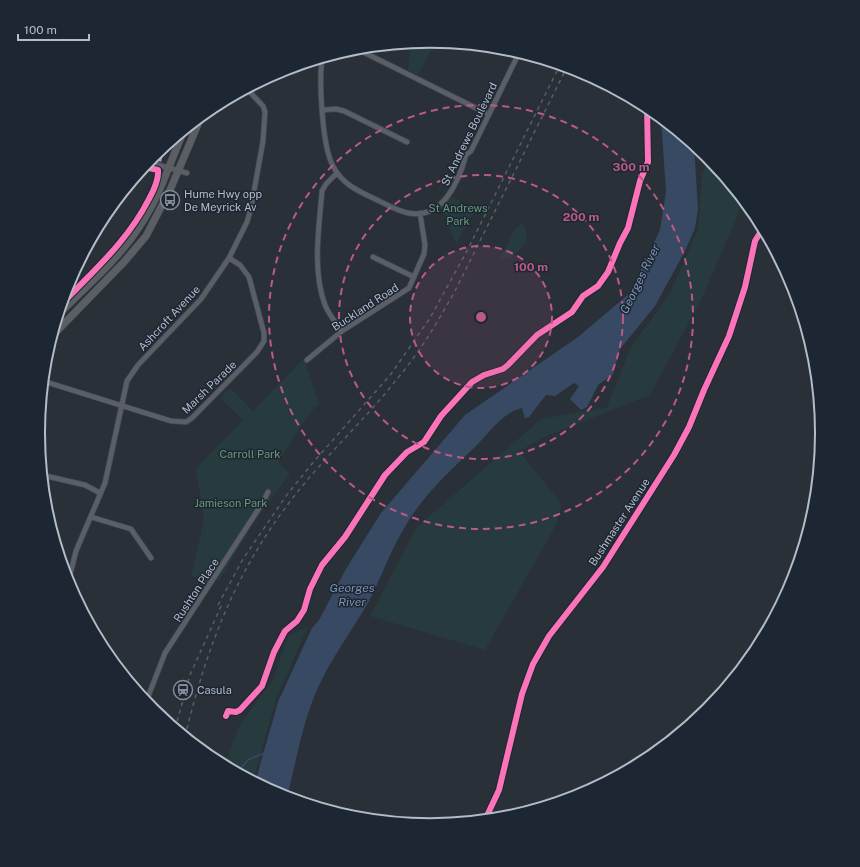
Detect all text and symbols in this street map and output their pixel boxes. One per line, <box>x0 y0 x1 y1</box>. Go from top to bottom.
scale bar <box>18 16 89 42</box>
text: 100 m <box>24 23 57 37</box>
street label: St Andrews Boulevard <box>439 80 499 188</box>
text: 300 m <box>613 160 650 174</box>
place label: Hume Hwy opp De Meyrick Av <box>184 188 262 213</box>
bus stop icon: Hume Hwy opp De Meyrick Av <box>159 189 181 211</box>
park label: St Andrews Park <box>428 202 488 227</box>
text: 200 m <box>563 210 599 224</box>
water label: Georges River <box>617 242 663 316</box>
text: 100 m <box>514 260 548 274</box>
street label: Buckland Road <box>330 281 400 333</box>
street label: Ashcroft Avenue <box>136 283 202 353</box>
centre of rings <box>474 310 488 324</box>
street label: Marsh Parade <box>179 358 239 416</box>
park label: Carroll Park <box>220 448 280 460</box>
street label: Bushmaster Avenue <box>586 476 652 568</box>
park label: Jamieson Park <box>194 497 268 509</box>
street label: Rushton Place <box>171 556 221 624</box>
water label: Georges River <box>329 581 375 609</box>
station icon: Casula <box>172 679 194 701</box>
place label: Casula <box>197 684 232 696</box>

